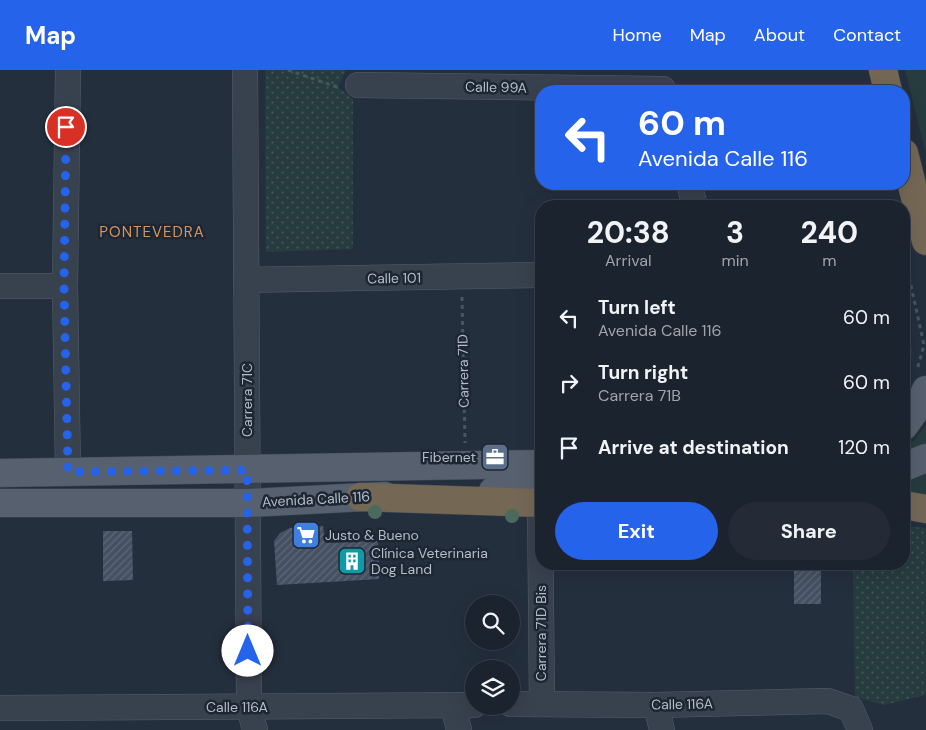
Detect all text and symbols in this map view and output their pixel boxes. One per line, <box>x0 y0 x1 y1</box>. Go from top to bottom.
text: Map <box>25 20 76 51</box>
text: Home <box>612 23 662 47</box>
text: Map <box>690 23 726 47</box>
text: About <box>754 23 805 47</box>
text: Contact <box>833 23 901 47</box>
street label: Calle 99A <box>465 77 527 97</box>
text: 60 m <box>638 100 726 146</box>
icon: left <box>555 105 620 170</box>
pin <box>45 106 87 148</box>
icon: arrive <box>52 113 80 141</box>
text: Avenida Calle 116 <box>638 144 808 173</box>
text: 20:38 <box>587 213 670 252</box>
text: 3 <box>726 213 744 252</box>
text: 240 <box>801 213 858 252</box>
district label: PONTEVEDRA <box>99 222 205 242</box>
text: Arrival <box>605 250 652 271</box>
text: min <box>721 250 749 271</box>
text: m <box>822 250 837 271</box>
street label: Calle 101 <box>367 269 421 287</box>
text: Turn left <box>598 295 676 320</box>
icon: left <box>555 304 583 332</box>
text: 60 m <box>843 305 890 330</box>
text: Avenida Calle 116 <box>598 320 722 341</box>
street label: Carrera 71D <box>453 334 473 408</box>
text: Turn right <box>598 360 688 385</box>
street label: Carrera 71C <box>238 363 256 437</box>
icon: right <box>555 369 583 397</box>
text: 60 m <box>843 370 890 395</box>
text: Carrera 71B <box>598 385 681 406</box>
icon: arrive <box>555 434 583 462</box>
text: Arrive at destination <box>598 435 789 460</box>
text: 120 m <box>838 435 890 460</box>
office icon: Fibernet <box>480 442 510 472</box>
place label: Fibernet <box>422 448 476 466</box>
street label: Avenida Calle 116 <box>262 487 370 511</box>
button: Exit <box>555 502 718 560</box>
button: Share <box>728 502 890 560</box>
supermarket icon: Justo & Bueno <box>291 520 321 550</box>
place label: Justo & Bueno <box>325 526 419 544</box>
place label: Clínica Veterinaria Dog Land <box>371 544 488 578</box>
building icon: Clínica Veterinaria Dog Land <box>337 546 367 576</box>
street label: Carrera 71D Bis <box>532 585 550 681</box>
map controls <box>465 595 520 715</box>
button: search <box>465 595 520 650</box>
position arrow <box>221 624 273 676</box>
button: layers <box>465 660 520 715</box>
street label: Calle 116A <box>651 694 713 714</box>
street label: Calle 116A <box>206 698 268 716</box>

